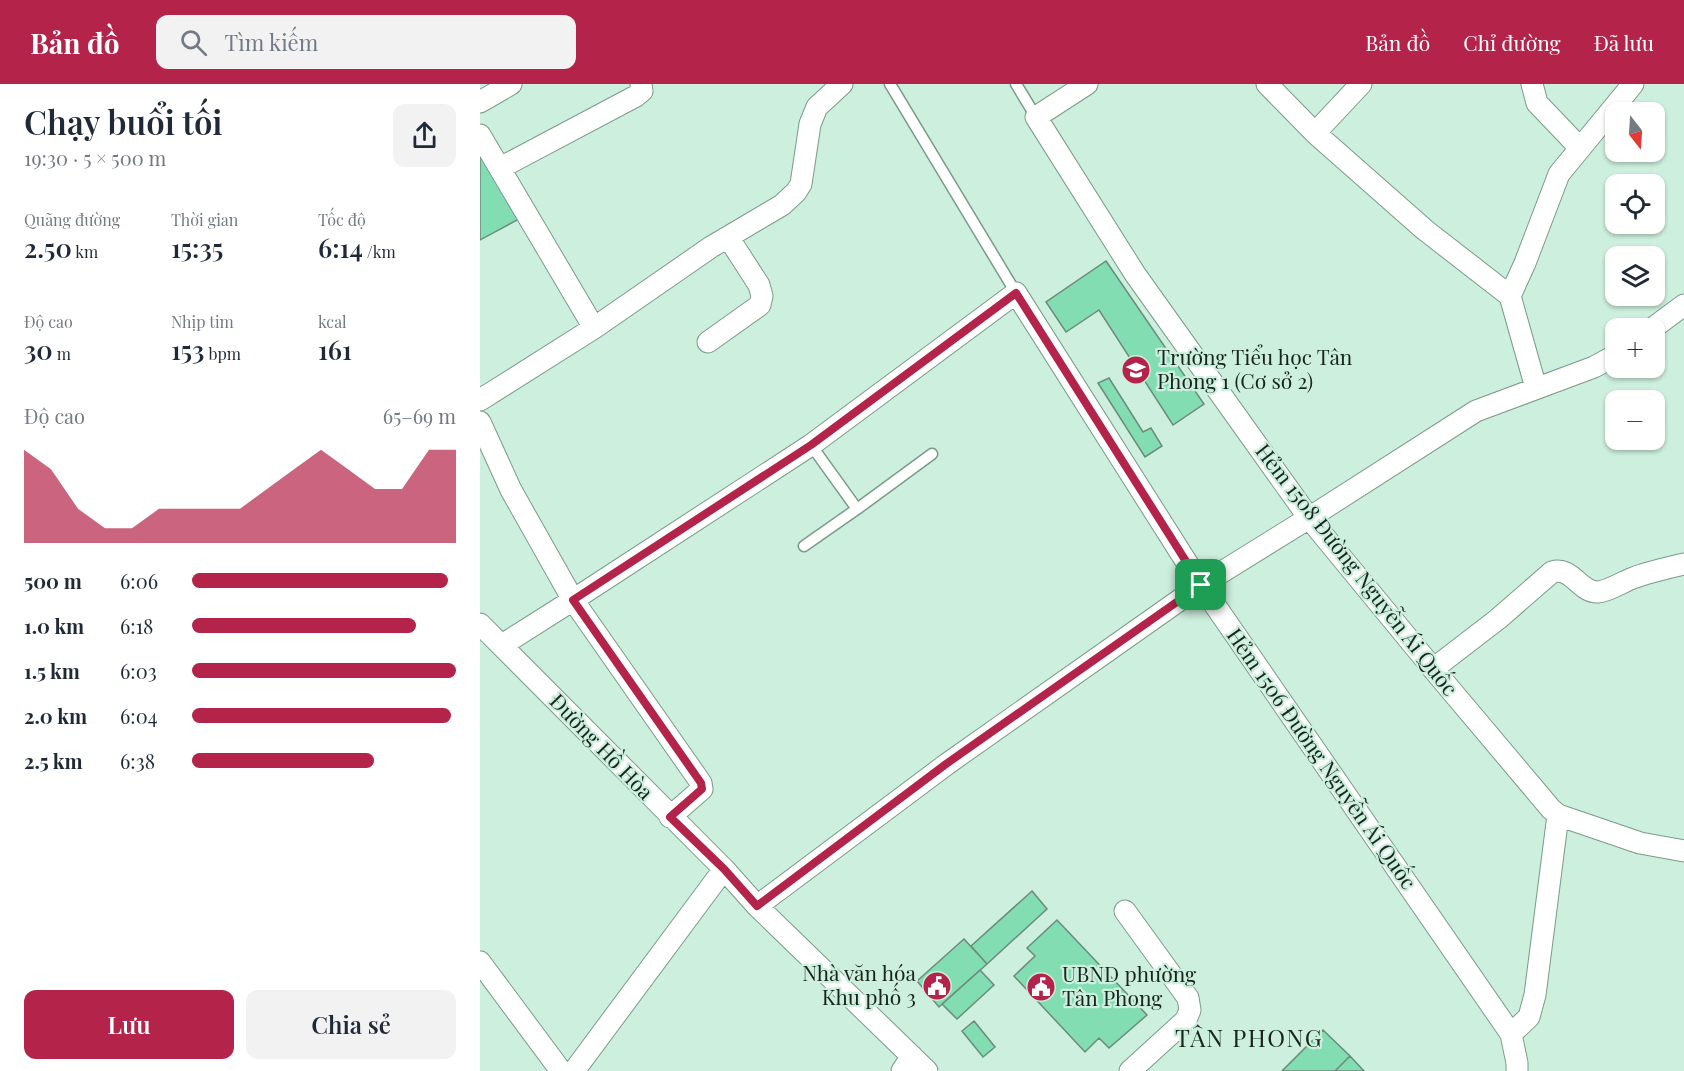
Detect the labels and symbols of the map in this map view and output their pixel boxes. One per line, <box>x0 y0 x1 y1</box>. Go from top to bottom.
north arrow <box>1605 102 1665 162</box>
place label: Trường Tiểu học Tân Phong 1 (Cơ sở 2) <box>1157 342 1353 394</box>
school or university icon: Trường Tiểu học Tân Phong 1 (Cơ sở 2) <box>1120 354 1152 386</box>
street label: Hẻm 1508 Đường Nguyễn Ái Quốc <box>1250 437 1465 701</box>
pin <box>1175 559 1226 610</box>
street label: Hẻm 1506 Đường Nguyễn Ái Quốc <box>1222 622 1424 894</box>
street label: Đường Hồ Hòa <box>545 687 661 805</box>
place label: Nhà văn hóa Khu phố 3 <box>802 958 917 1010</box>
place label: UBND phường Tân Phong <box>1062 959 1196 1011</box>
public building icon: Nhà văn hóa Khu phố 3 <box>921 970 953 1002</box>
public building icon: UBND phường Tân Phong <box>1025 971 1057 1003</box>
district label: TÂN PHONG <box>1175 1021 1323 1053</box>

